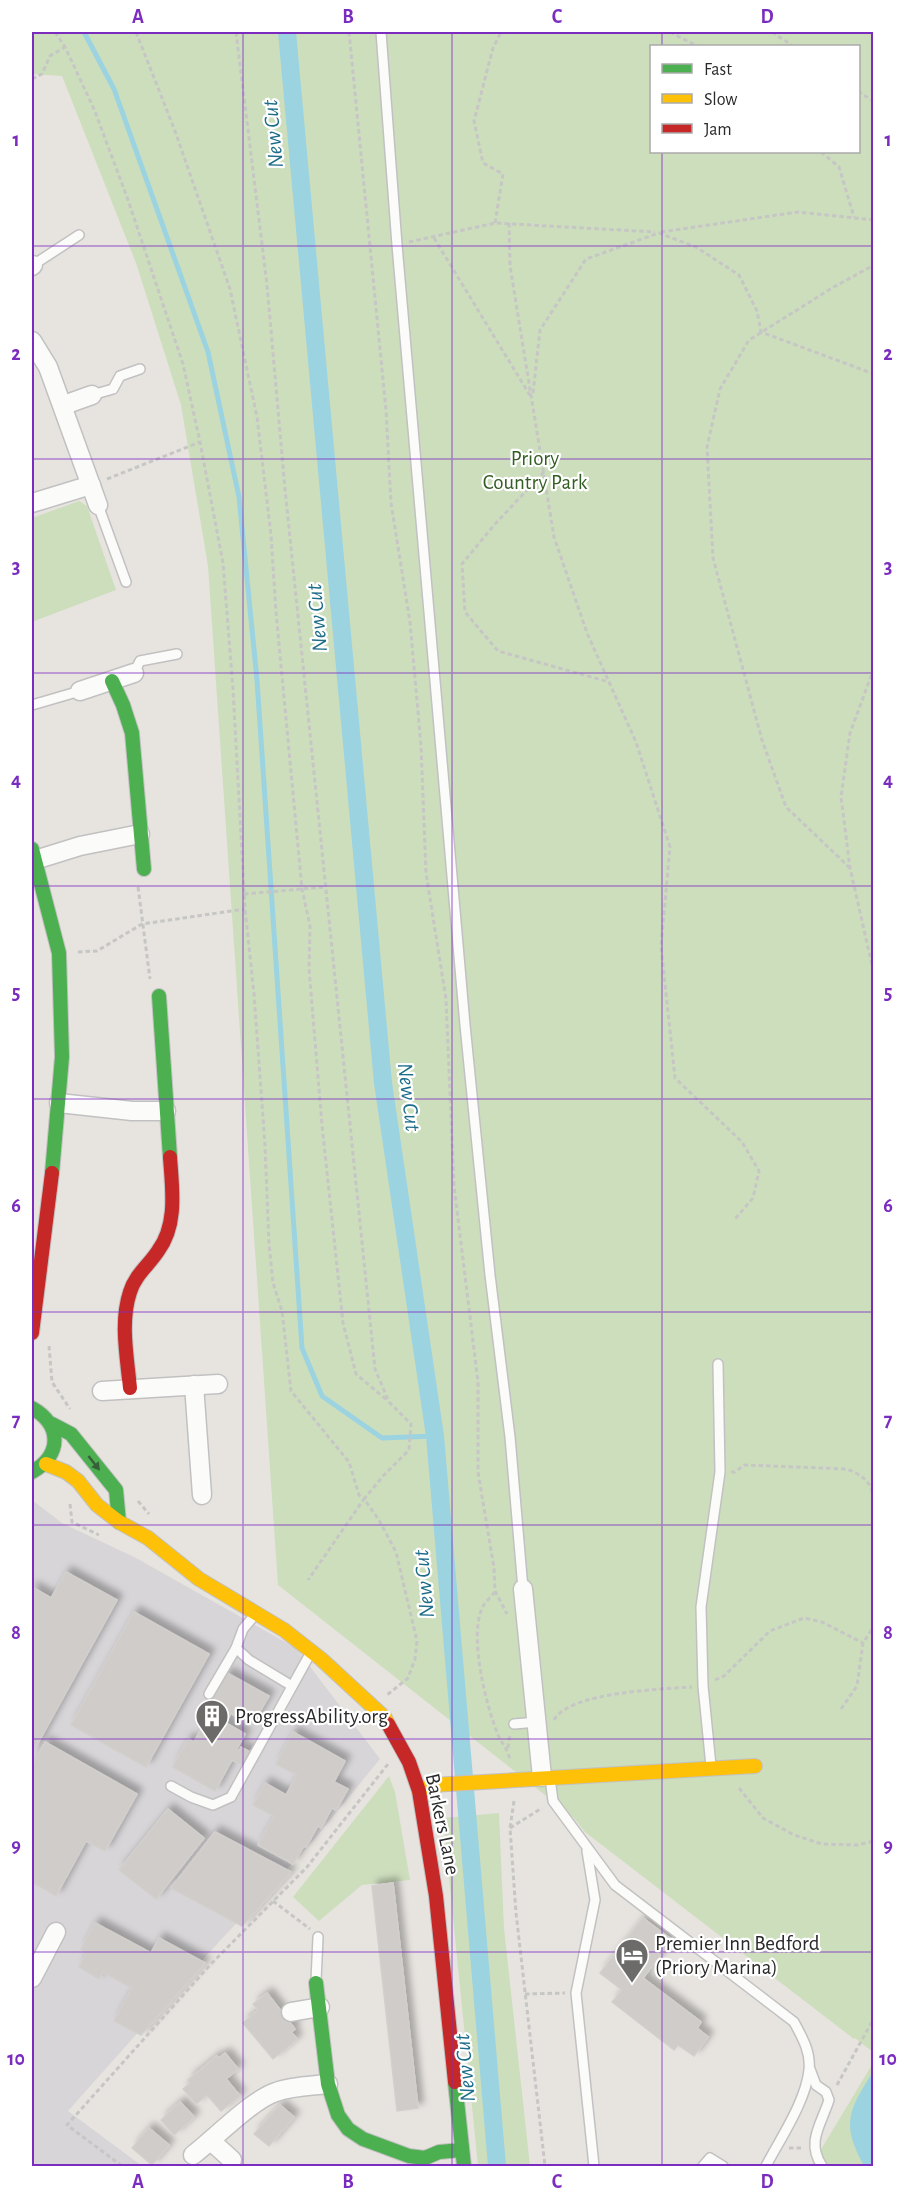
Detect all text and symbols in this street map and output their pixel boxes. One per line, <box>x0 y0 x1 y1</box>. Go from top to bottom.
text: A <box>132 7 144 27</box>
text: B <box>342 7 354 27</box>
text: C <box>552 7 563 27</box>
text: D <box>760 7 774 27</box>
legend <box>650 45 860 153</box>
text: Fast <box>704 61 732 79</box>
text: Slow <box>704 91 737 109</box>
water label: New Cut <box>259 98 287 169</box>
text: Jam <box>704 121 732 139</box>
text: 1 <box>12 130 20 150</box>
text: 1 <box>884 130 892 150</box>
text: 2 <box>11 344 21 364</box>
text: 2 <box>883 344 893 364</box>
park label: Priory Country Park <box>483 448 588 493</box>
text: 3 <box>12 557 20 577</box>
text: 3 <box>884 557 892 577</box>
water label: New Cut <box>303 582 331 653</box>
text: 4 <box>11 770 21 790</box>
text: 4 <box>883 770 893 790</box>
text: 5 <box>12 983 20 1003</box>
text: 5 <box>884 983 892 1003</box>
water label: New Cut <box>394 1062 424 1133</box>
text: 6 <box>11 1196 21 1216</box>
text: 6 <box>883 1196 893 1216</box>
text: 7 <box>12 1410 21 1430</box>
text: 7 <box>884 1410 893 1430</box>
one-way arrow <box>87 1455 100 1471</box>
water label: New Cut <box>410 1548 438 1619</box>
text: 8 <box>11 1623 21 1643</box>
text: 8 <box>883 1623 893 1643</box>
building icon: ProgressAbility.org <box>194 1698 230 1745</box>
place label: ProgressAbility.org <box>235 1706 389 1727</box>
street label: Barkers Lane <box>422 1771 464 1877</box>
text: 9 <box>11 1836 21 1856</box>
text: 9 <box>883 1836 893 1856</box>
place label: Premier Inn Bedford (Priory Marina) <box>655 1933 820 1978</box>
hotel icon: Premier Inn Bedford (Priory Marina) <box>614 1937 650 1984</box>
water label: New Cut <box>451 2032 479 2103</box>
text: 10 <box>7 2049 25 2069</box>
text: 10 <box>879 2049 897 2069</box>
text: A <box>132 2172 144 2192</box>
text: B <box>342 2172 354 2192</box>
text: C <box>552 2172 563 2192</box>
text: D <box>760 2172 774 2192</box>

